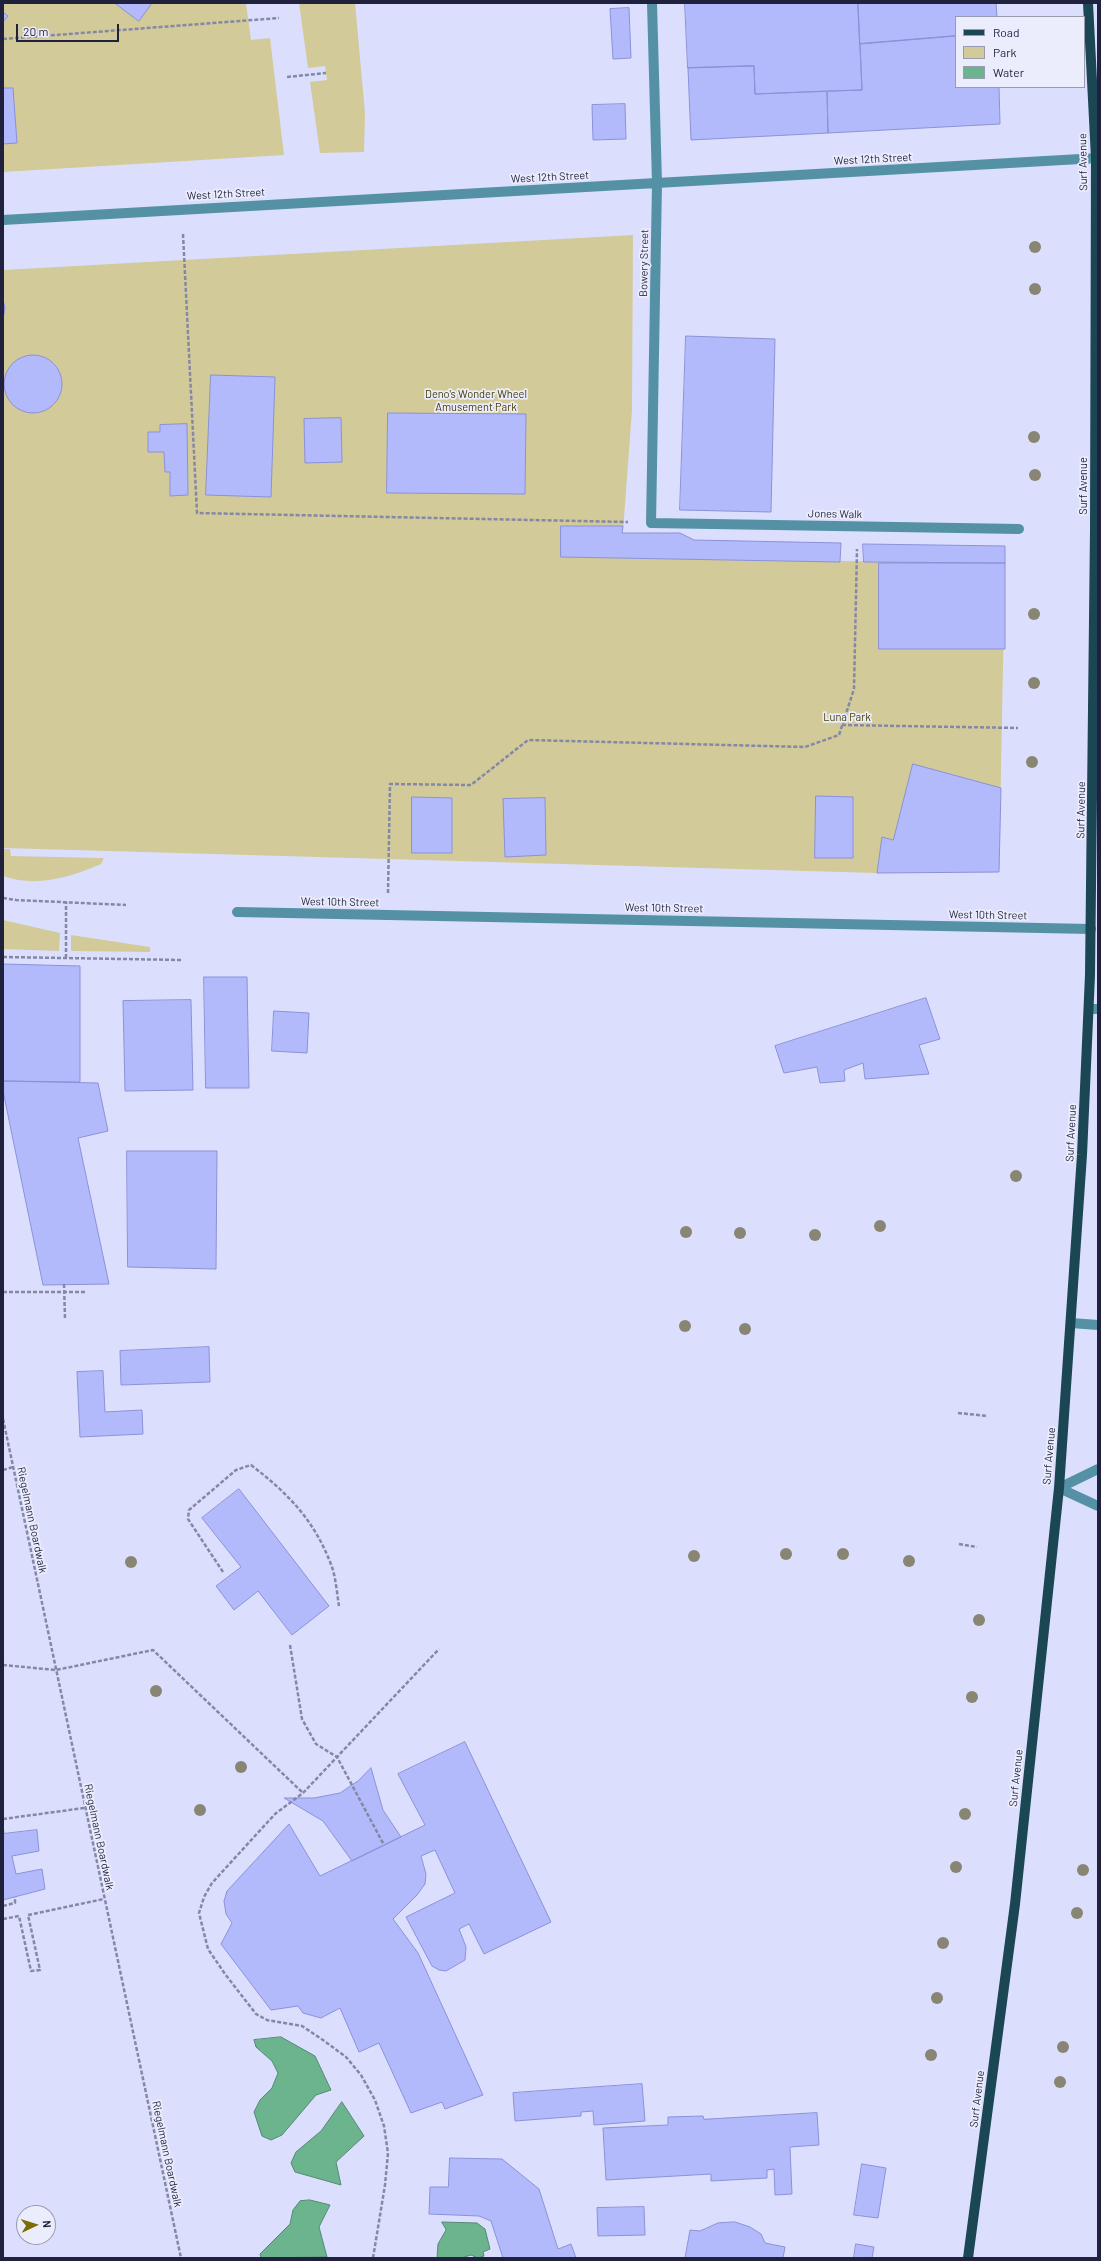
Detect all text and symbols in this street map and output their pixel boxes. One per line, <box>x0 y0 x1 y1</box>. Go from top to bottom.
scale bar <box>18 16 121 42</box>
legend <box>955 16 1085 88</box>
text: 20 m <box>23 24 49 38</box>
text: Road <box>993 25 1020 39</box>
text: Park <box>993 45 1017 59</box>
text: Water <box>993 65 1024 79</box>
street label: Surf Avenue <box>1076 133 1090 191</box>
street label: West 12th Street <box>834 150 912 168</box>
street label: West 12th Street <box>511 168 589 186</box>
street label: West 12th Street <box>187 185 265 203</box>
street label: Bowery Street <box>637 229 651 297</box>
park label: Deno's Wonder Wheel Amusement Park <box>425 387 527 413</box>
street label: Surf Avenue <box>1076 457 1090 515</box>
street label: Jones Walk <box>808 507 862 521</box>
park label: Luna Park <box>823 710 871 724</box>
street label: Surf Avenue <box>1074 781 1088 839</box>
street label: West 10th Street <box>301 895 379 909</box>
street label: West 10th Street <box>625 901 703 915</box>
street label: West 10th Street <box>949 908 1027 922</box>
street label: Surf Avenue <box>1063 1104 1079 1162</box>
street label: Surf Avenue <box>1040 1427 1058 1485</box>
street label: Riegelmann Boardwalk <box>14 1466 50 1574</box>
street label: Surf Avenue <box>1006 1749 1026 1807</box>
street label: Riegelmann Boardwalk <box>81 1783 117 1891</box>
street label: Surf Avenue <box>967 2070 987 2128</box>
street label: Riegelmann Boardwalk <box>149 2100 185 2208</box>
north arrow <box>16 2205 56 2245</box>
text: N <box>41 2220 54 2228</box>

